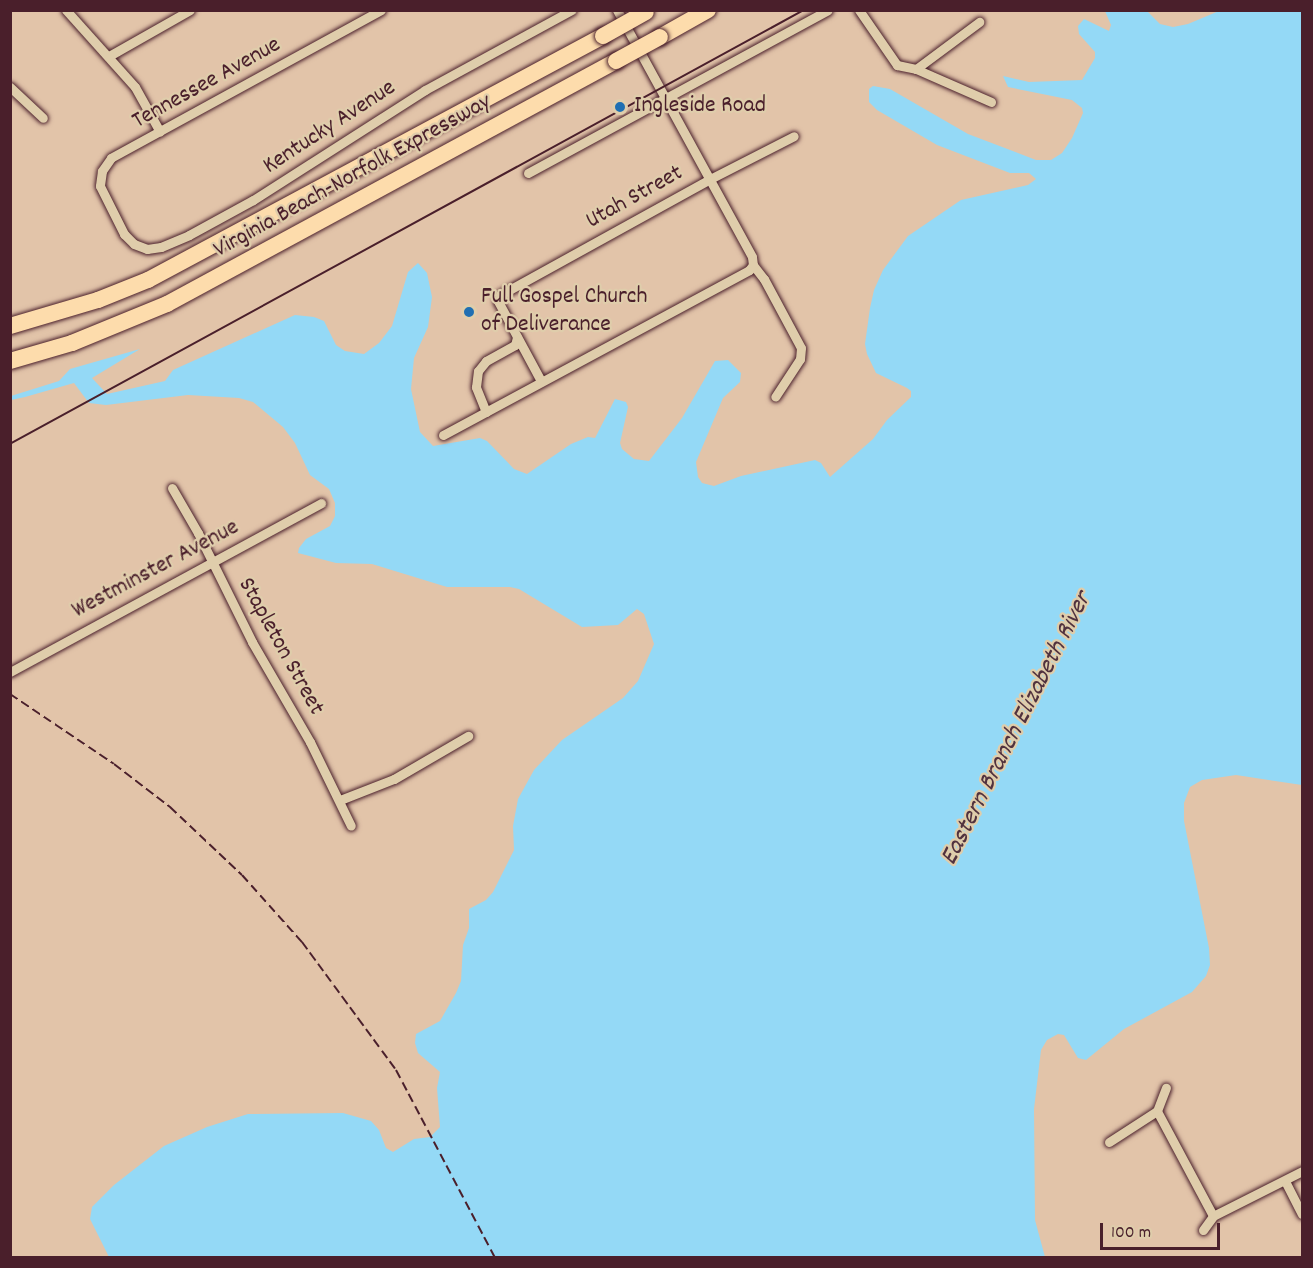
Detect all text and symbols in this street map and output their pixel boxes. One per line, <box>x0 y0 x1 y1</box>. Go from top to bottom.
street label: Tennessee Avenue <box>128 31 286 137</box>
street label: Kentucky Avenue <box>258 74 402 182</box>
street label: Virginia Beach-Norfolk Expressway <box>209 89 497 265</box>
place label: Ingleside Road <box>634 93 766 121</box>
marker: Ingleside Road <box>611 98 629 116</box>
street label: Utah Street <box>581 160 689 236</box>
place label: Full Gospel Church of Deliverance <box>481 284 647 340</box>
marker: Full Gospel Church of Deliverance <box>462 305 476 319</box>
street label: Westminster Avenue <box>68 514 244 626</box>
street label: Stapleton Street <box>230 573 330 721</box>
water label: Eastern Branch Elizabeth River <box>934 587 1100 871</box>
scale bar <box>1103 1211 1223 1249</box>
text: 100 m <box>1111 1221 1151 1246</box>

